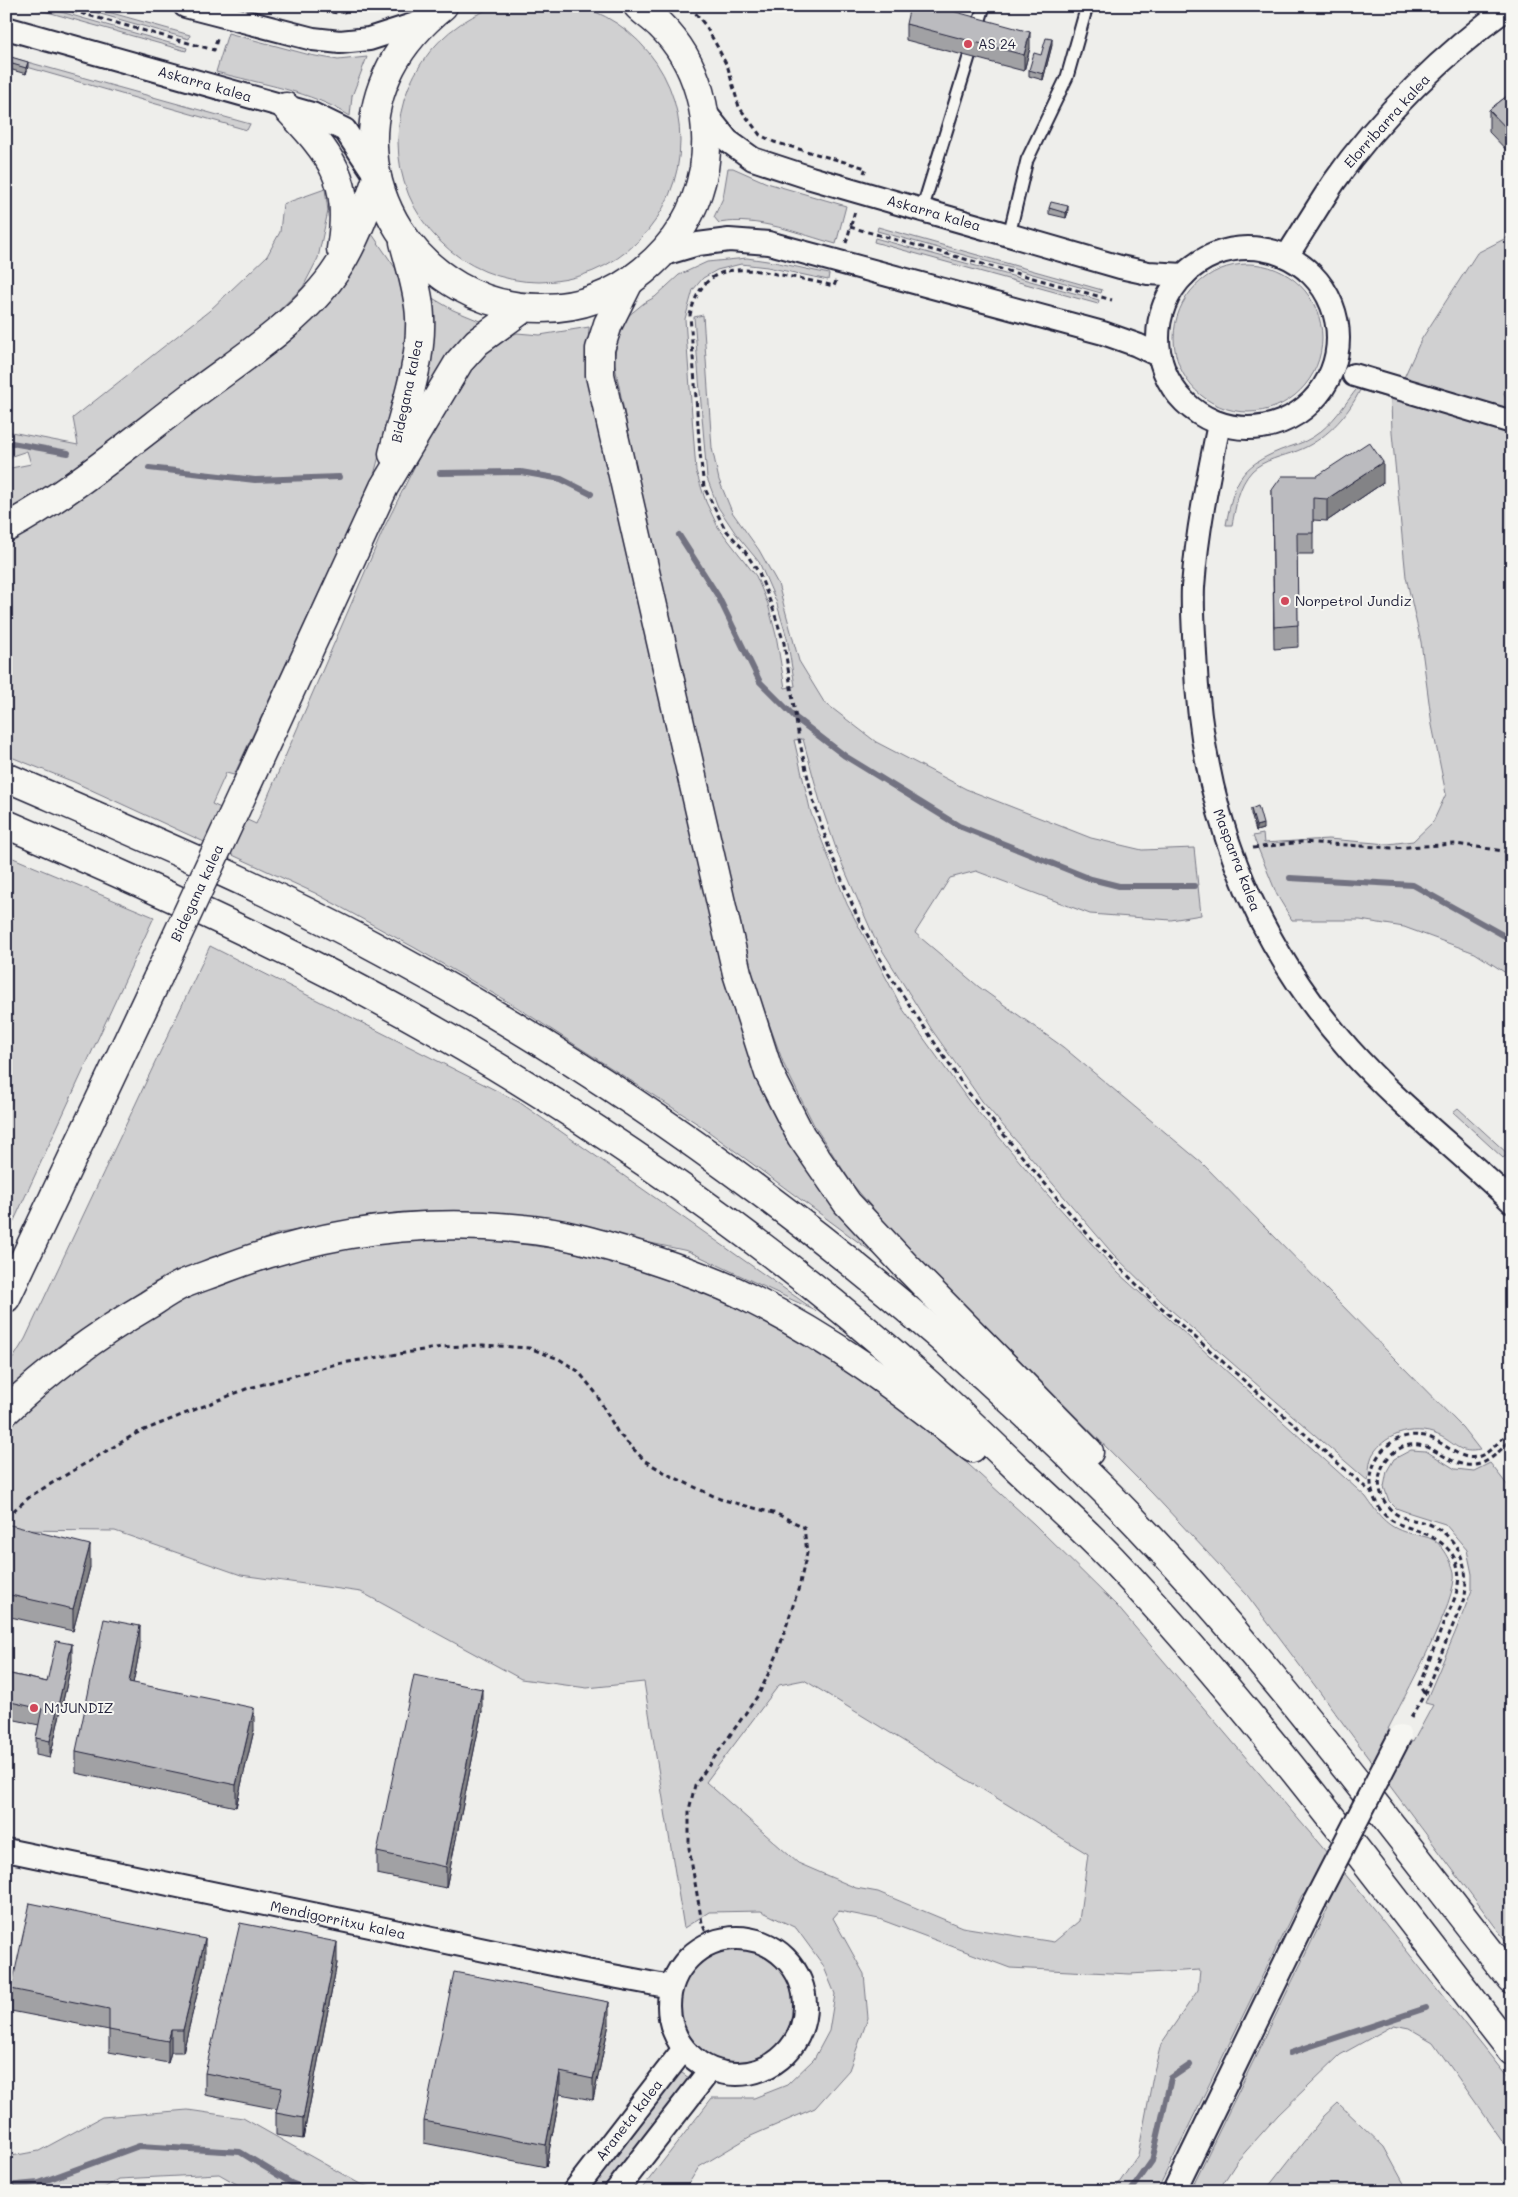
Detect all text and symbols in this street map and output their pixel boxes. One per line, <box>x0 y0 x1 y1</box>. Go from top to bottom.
place label: AS 24 <box>978 34 1017 53</box>
marker: AS 24 <box>962 38 974 50</box>
street label: Askarra kalea <box>156 61 254 106</box>
street label: Elorribarra kalea <box>1339 70 1434 172</box>
street label: Askarra kalea <box>885 190 983 235</box>
street label: Bidegana kalea <box>386 337 427 444</box>
place label: Norpetrol Jundiz <box>1295 591 1412 610</box>
marker: Norpetrol Jundiz <box>1279 595 1291 607</box>
street label: Masparra kalea <box>1209 806 1266 914</box>
street label: Bidegana kalea <box>166 841 227 945</box>
place label: N1JUNDIZ <box>44 1698 113 1717</box>
marker: N1JUNDIZ <box>28 1702 40 1714</box>
street label: Mendigorritxu kalea <box>269 1896 408 1943</box>
street label: Araneta kalea <box>591 2075 666 2164</box>

